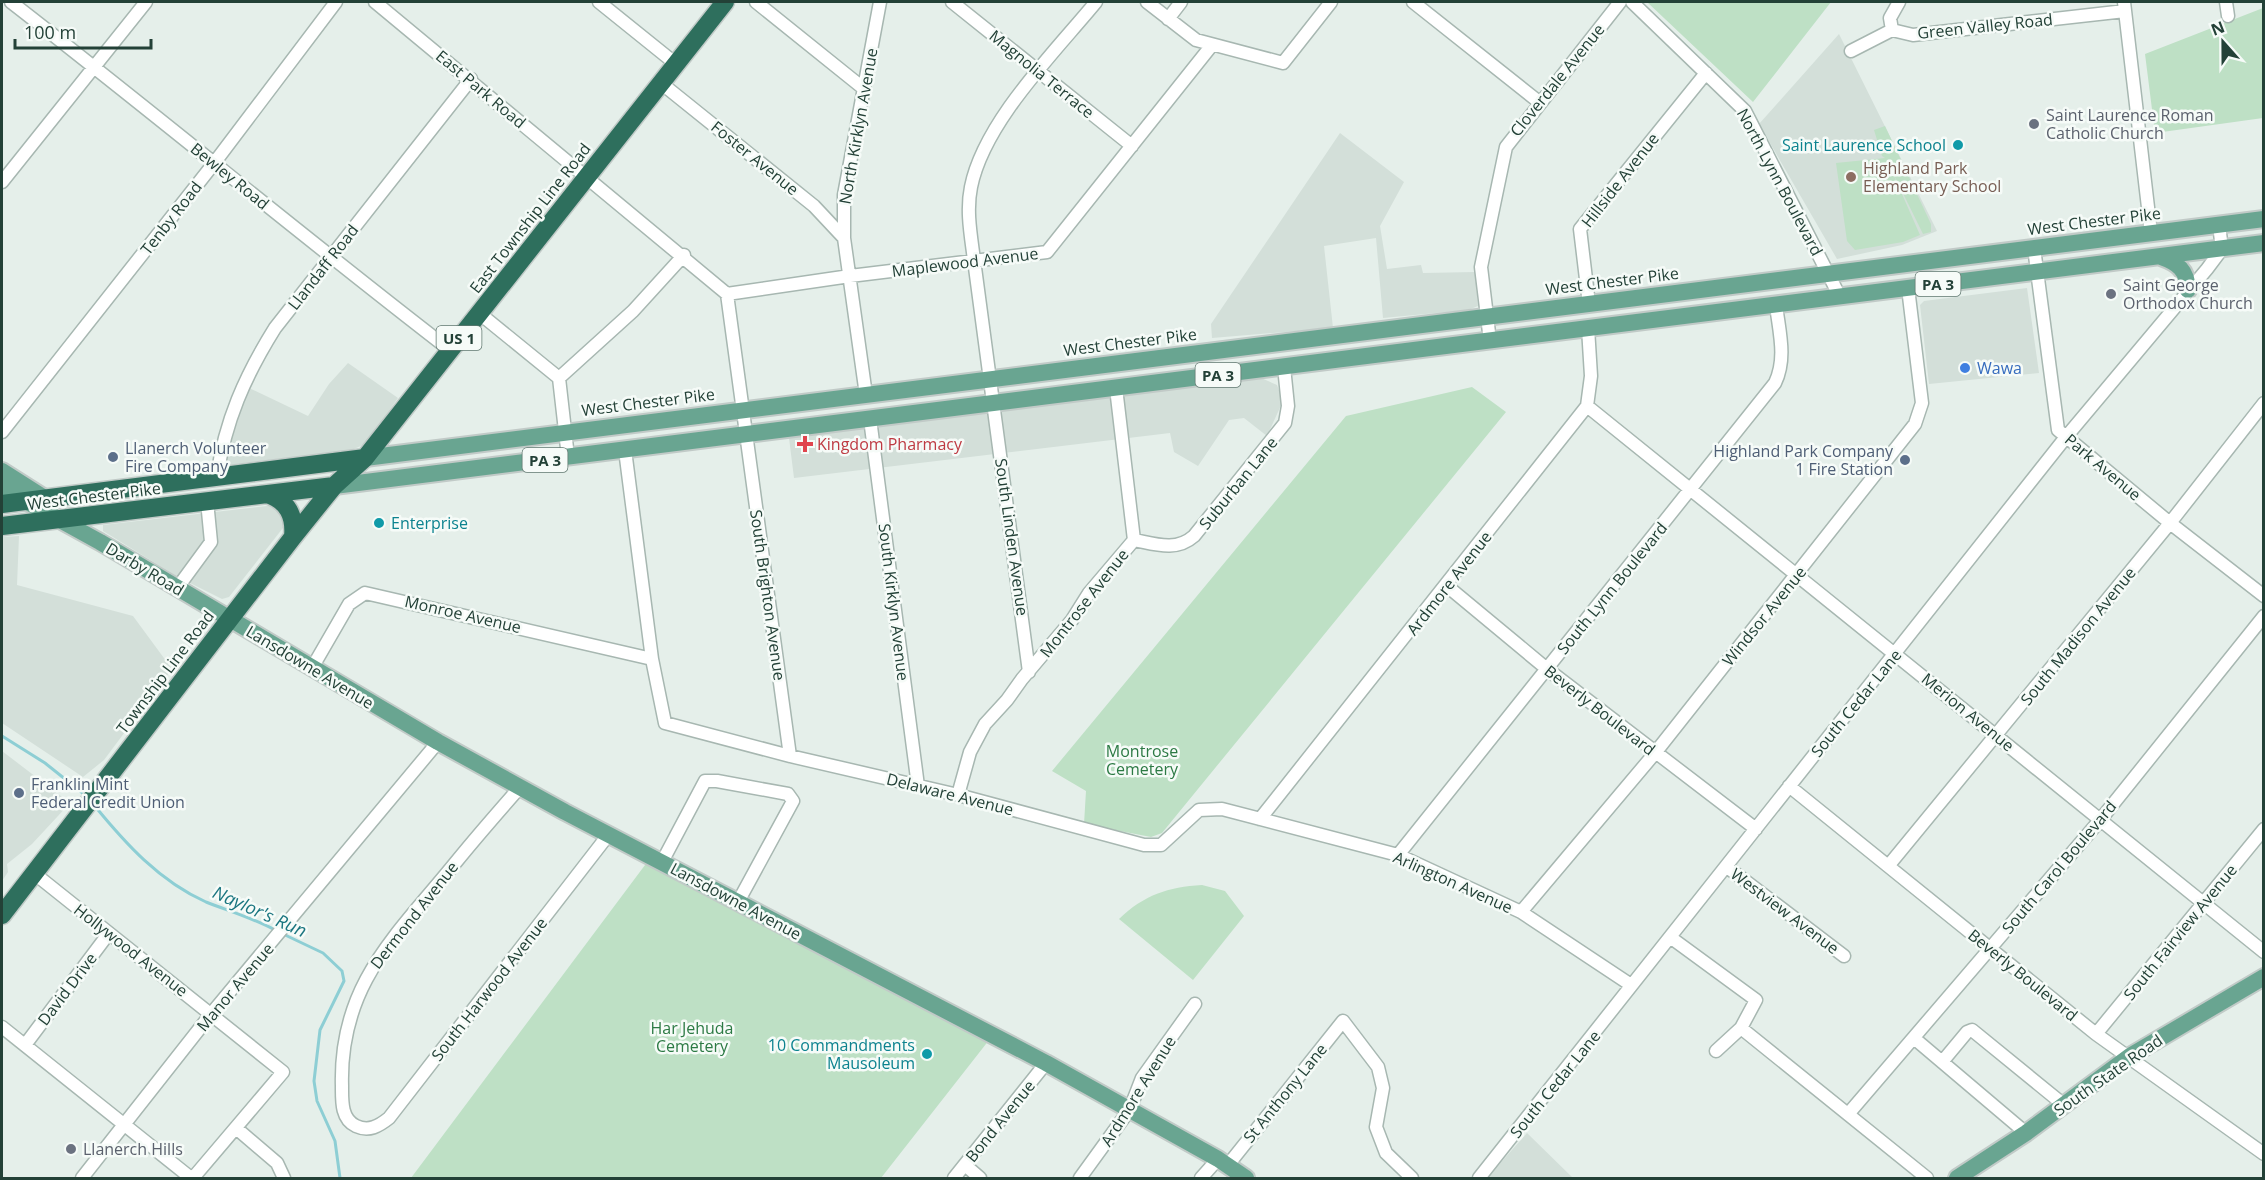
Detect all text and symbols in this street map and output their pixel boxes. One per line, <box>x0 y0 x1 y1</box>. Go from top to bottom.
street label: Green Valley Road <box>1916 8 2054 44</box>
scale bar <box>15 12 152 50</box>
north arrow <box>2193 12 2253 72</box>
text: N <box>2208 15 2228 41</box>
street label: Cloverdale Avenue <box>1505 19 1609 141</box>
text: 100 m <box>24 20 76 44</box>
street label: Magnolia Terrace <box>985 25 1099 123</box>
street label: East Park Road <box>431 45 531 133</box>
street label: North Kirklyn Avenue <box>833 46 883 206</box>
street label: North Lynn Boulevard <box>1732 104 1828 260</box>
place label: Saint Laurence Roman Catholic Church <box>2046 104 2214 144</box>
street label: Foster Avenue <box>707 116 803 200</box>
marker: Saint Laurence Roman Catholic Church <box>2027 117 2041 131</box>
street label: Hillside Avenue <box>1576 128 1664 232</box>
place label: Saint Laurence School <box>1782 134 1946 156</box>
street label: Bewley Road <box>186 138 274 214</box>
street label: East Township Line Road <box>464 138 596 298</box>
marker: Saint Laurence School <box>1951 138 1965 152</box>
place label: Highland Park Elementary School <box>1863 157 2001 197</box>
marker: Highland Park Elementary School <box>1844 170 1858 184</box>
street label: Tenby Road <box>135 177 207 259</box>
street label: West Chester Pike <box>2026 202 2162 240</box>
street label: Llandaff Road <box>283 220 363 314</box>
street label: Maplewood Avenue <box>891 242 1040 282</box>
street label: West Chester Pike <box>1544 262 1680 300</box>
road number: PA 3 <box>1916 272 1960 296</box>
place label: Saint George Orthodox Church <box>2123 274 2253 314</box>
marker: Saint George Orthodox Church <box>2104 287 2118 301</box>
street label: West Chester Pike <box>1062 323 1198 361</box>
road number: US 1 <box>436 326 482 350</box>
place label: Wawa <box>1977 357 2022 379</box>
marker: Wawa <box>1958 361 1972 375</box>
road number: PA 3 <box>1196 363 1240 387</box>
street label: West Chester Pike <box>580 383 716 421</box>
street label: Park Avenue <box>2060 429 2146 505</box>
street label: Suburban Lane <box>1194 432 1282 534</box>
place label: Kingdom Pharmacy <box>817 433 963 455</box>
place label: Llanerch Volunteer Fire Company <box>125 437 267 477</box>
marker: Kingdom Pharmacy <box>798 437 812 451</box>
place label: Highland Park Company 1 Fire Station <box>1713 440 1894 480</box>
road number: PA 3 <box>522 448 568 472</box>
marker: Llanerch Volunteer Fire Company <box>106 450 120 464</box>
marker: Highland Park Company 1 Fire Station <box>1898 453 1912 467</box>
street label: South Linden Avenue <box>990 457 1034 617</box>
street label: West Chester Pike <box>26 477 162 515</box>
street label: South Brighton Avenue <box>745 508 791 682</box>
place label: Enterprise <box>391 512 468 534</box>
marker: Enterprise <box>372 516 386 530</box>
street label: South Lynn Boulevard <box>1552 517 1672 659</box>
street label: South Kirklyn Avenue <box>873 522 915 682</box>
street label: Ardmore Avenue <box>1401 526 1497 640</box>
street label: Darby Road <box>102 537 188 601</box>
street label: Montrose Avenue <box>1035 544 1133 662</box>
street label: Windsor Avenue <box>1717 562 1811 670</box>
street label: South Madison Avenue <box>2015 562 2141 710</box>
street label: Monroe Avenue <box>403 590 523 638</box>
street label: Township Line Road <box>111 606 219 738</box>
street label: Lansdowne Avenue <box>242 620 378 714</box>
street label: South Cedar Lane <box>1806 645 1906 761</box>
street label: Beverly Boulevard <box>1540 660 1660 760</box>
street label: Merion Avenue <box>1917 668 2019 756</box>
park label: Montrose Cemetery <box>1106 740 1179 780</box>
street label: Delaware Avenue <box>884 768 1016 820</box>
place label: Franklin Mint Federal Credit Union <box>31 773 185 813</box>
marker: Franklin Mint Federal Credit Union <box>12 786 26 800</box>
street label: South Carol Boulevard <box>1997 796 2121 938</box>
street label: Arlington Avenue <box>1390 846 1516 918</box>
street label: Dermond Avenue <box>365 857 463 973</box>
street label: Lansdowne Avenue <box>667 857 805 945</box>
street label: South Fairview Avenue <box>2118 859 2242 1005</box>
street label: Westview Avenue <box>1726 863 1844 959</box>
water label: Naylor's Run <box>209 880 311 942</box>
street label: Hollywood Avenue <box>70 899 192 1001</box>
street label: South Harwood Avenue <box>426 913 552 1065</box>
street label: Beverly Boulevard <box>1964 924 2082 1026</box>
street label: Manor Avenue <box>192 938 279 1036</box>
street label: David Drive <box>32 948 102 1030</box>
park label: Har Jehuda Cemetery <box>651 1017 733 1057</box>
street label: South Cedar Lane <box>1505 1026 1605 1142</box>
street label: South State Road <box>2049 1029 2167 1121</box>
street label: Ardmore Avenue <box>1095 1032 1181 1150</box>
place label: 10 Commandments Mausoleum <box>768 1034 915 1074</box>
street label: St Anthony Lane <box>1238 1039 1332 1147</box>
marker: 10 Commandments Mausoleum <box>920 1047 934 1061</box>
street label: Bond Avenue <box>960 1075 1040 1167</box>
place label: Llanerch Hills <box>83 1138 183 1160</box>
marker: Llanerch Hills <box>64 1142 78 1156</box>

